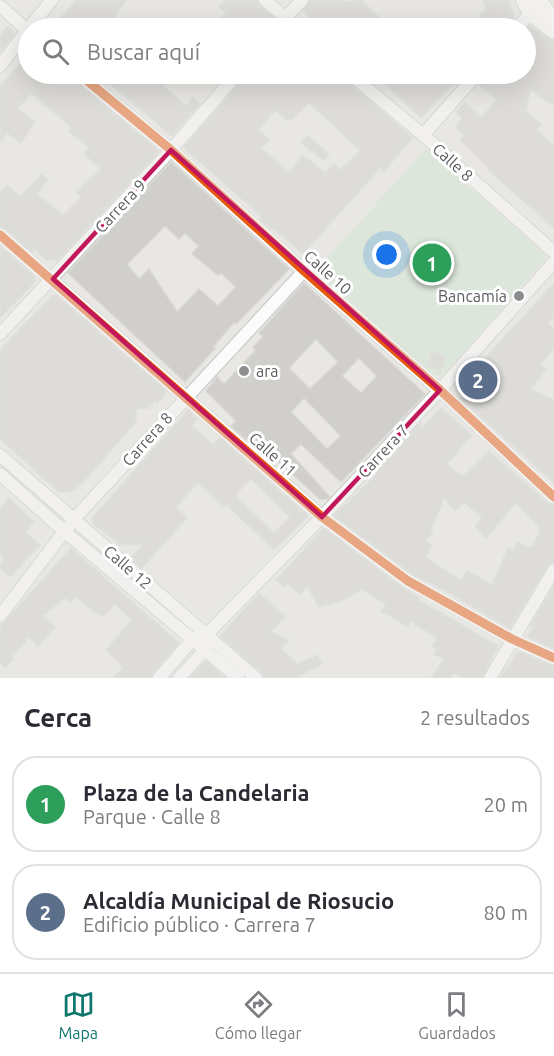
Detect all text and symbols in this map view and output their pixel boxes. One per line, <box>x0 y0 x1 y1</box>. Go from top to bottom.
search box <box>18 18 536 84</box>
icon: search <box>39 35 72 68</box>
text: Buscar aquí <box>87 39 200 64</box>
street label: Calle 8 <box>429 139 477 185</box>
street label: Carrera 9 <box>91 176 149 236</box>
your location <box>372 240 401 269</box>
pin: 1 <box>412 240 452 286</box>
street label: Calle 10 <box>301 246 355 298</box>
place label: Bancamía <box>438 287 507 305</box>
marker: Bancamía <box>512 289 526 303</box>
pin: 2 <box>458 358 498 403</box>
place label: ara <box>256 362 279 380</box>
marker: ara <box>237 364 251 378</box>
street label: Carrera 8 <box>118 408 176 470</box>
street label: Carrera 7 <box>354 421 412 481</box>
street label: Calle 11 <box>246 428 300 480</box>
street label: Calle 12 <box>101 542 155 592</box>
text: Cerca <box>24 703 92 732</box>
text: 2 resultados <box>420 706 530 729</box>
text: Plaza de la Candelaria <box>83 780 310 805</box>
text: 1 <box>40 793 51 816</box>
text: 20 m <box>484 793 528 816</box>
text: Parque · Calle 8 <box>83 805 221 828</box>
text: Alcaldía Municipal de Riosucio <box>83 888 394 913</box>
text: 2 <box>40 901 51 924</box>
text: 80 m <box>484 901 528 924</box>
text: Edificio público · Carrera 7 <box>83 913 316 936</box>
tab: Mapa <box>58 988 98 1042</box>
tab: Cómo llegar <box>215 988 302 1042</box>
tab: Guardados <box>418 988 496 1042</box>

